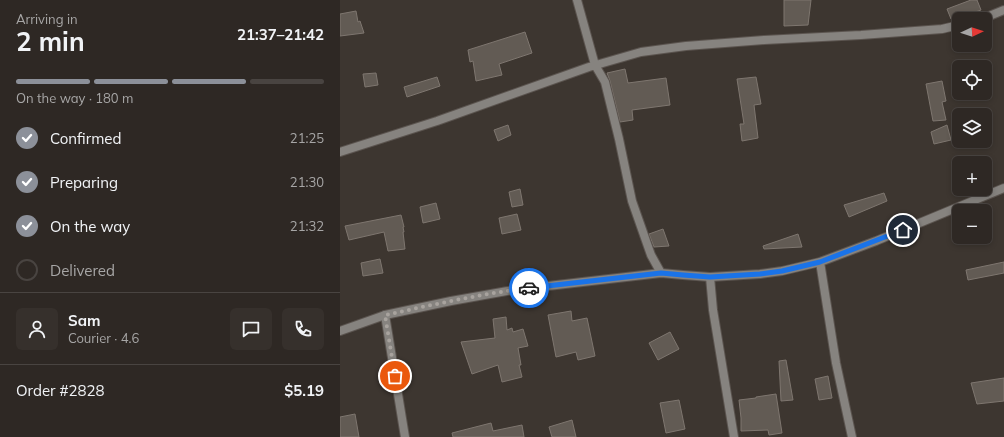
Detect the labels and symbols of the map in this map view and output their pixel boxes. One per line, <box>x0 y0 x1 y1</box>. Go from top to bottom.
north arrow <box>952 12 992 52</box>
pin <box>886 213 920 247</box>
courier <box>509 268 549 308</box>
pin <box>378 359 412 393</box>

